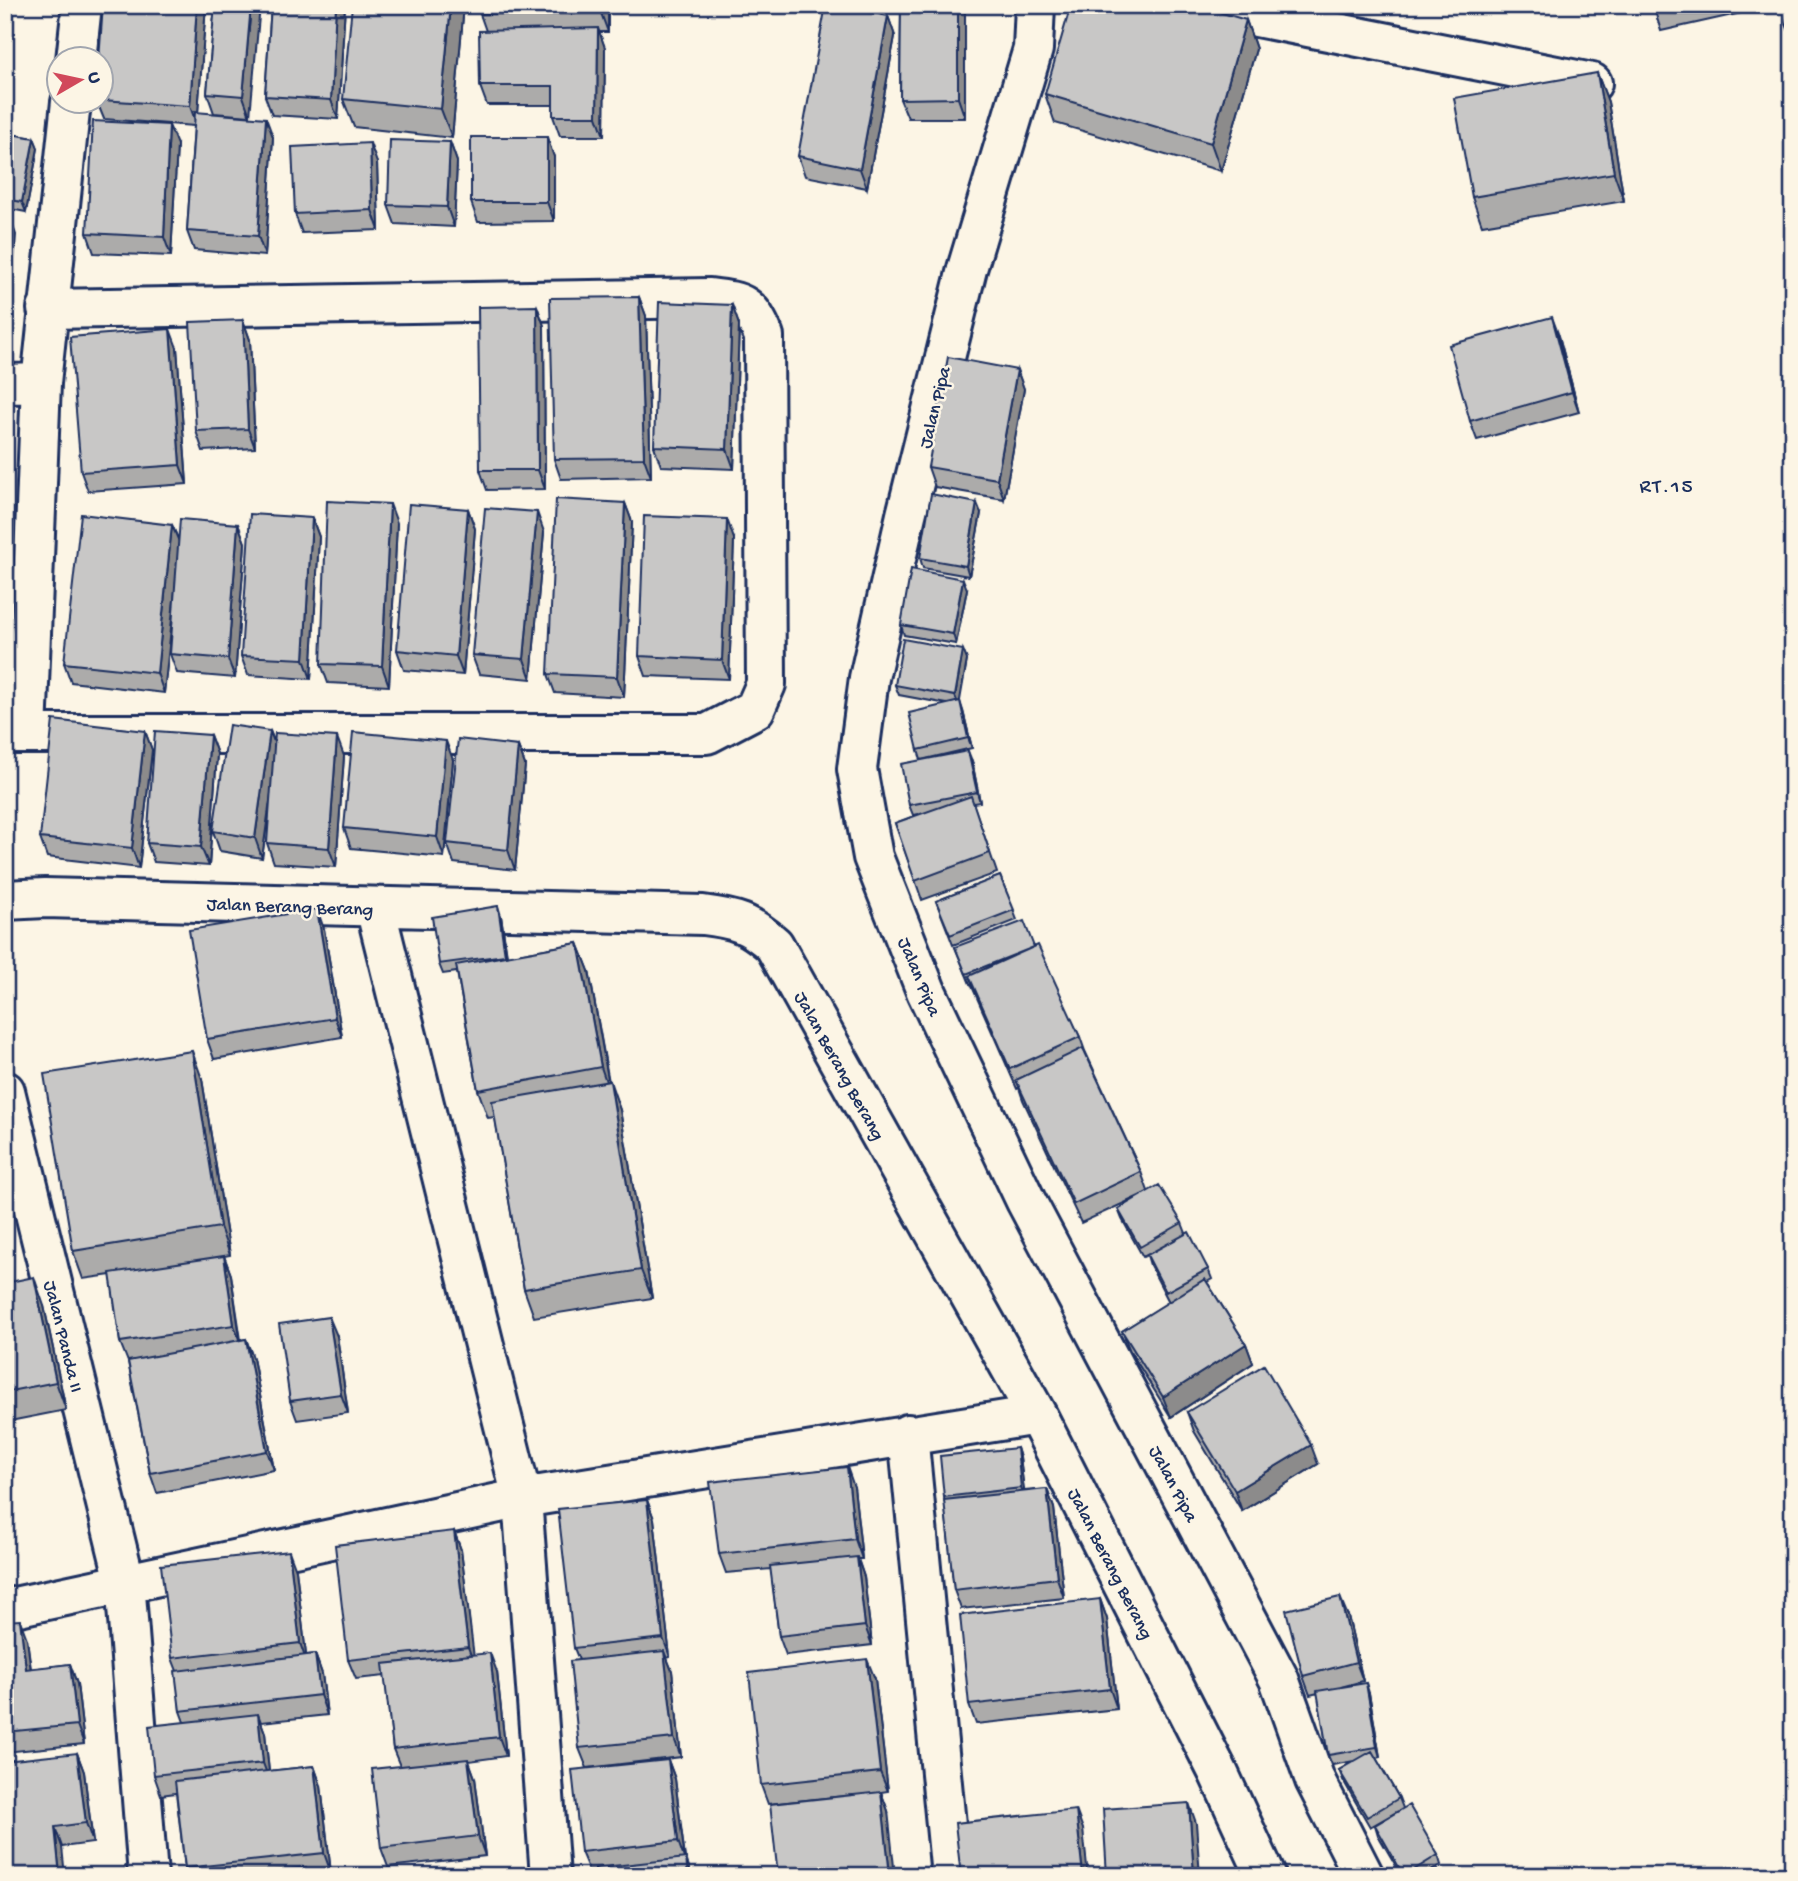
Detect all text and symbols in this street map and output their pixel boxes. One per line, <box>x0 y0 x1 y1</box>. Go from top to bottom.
north arrow <box>46 46 116 116</box>
text: U <box>81 71 106 85</box>
street label: Jalan Pipa <box>915 363 958 451</box>
district label: RT.15 <box>1639 476 1695 501</box>
street label: Jalan Berang Berang <box>206 894 374 923</box>
street label: Jalan Pipa <box>891 934 945 1022</box>
street label: Jalan Berang Berang <box>787 988 888 1145</box>
street label: Jalan Panda II <box>37 1279 87 1395</box>
street label: Jalan Pipa <box>1142 1442 1202 1528</box>
street label: Jalan Berang Berang <box>1061 1485 1157 1644</box>

